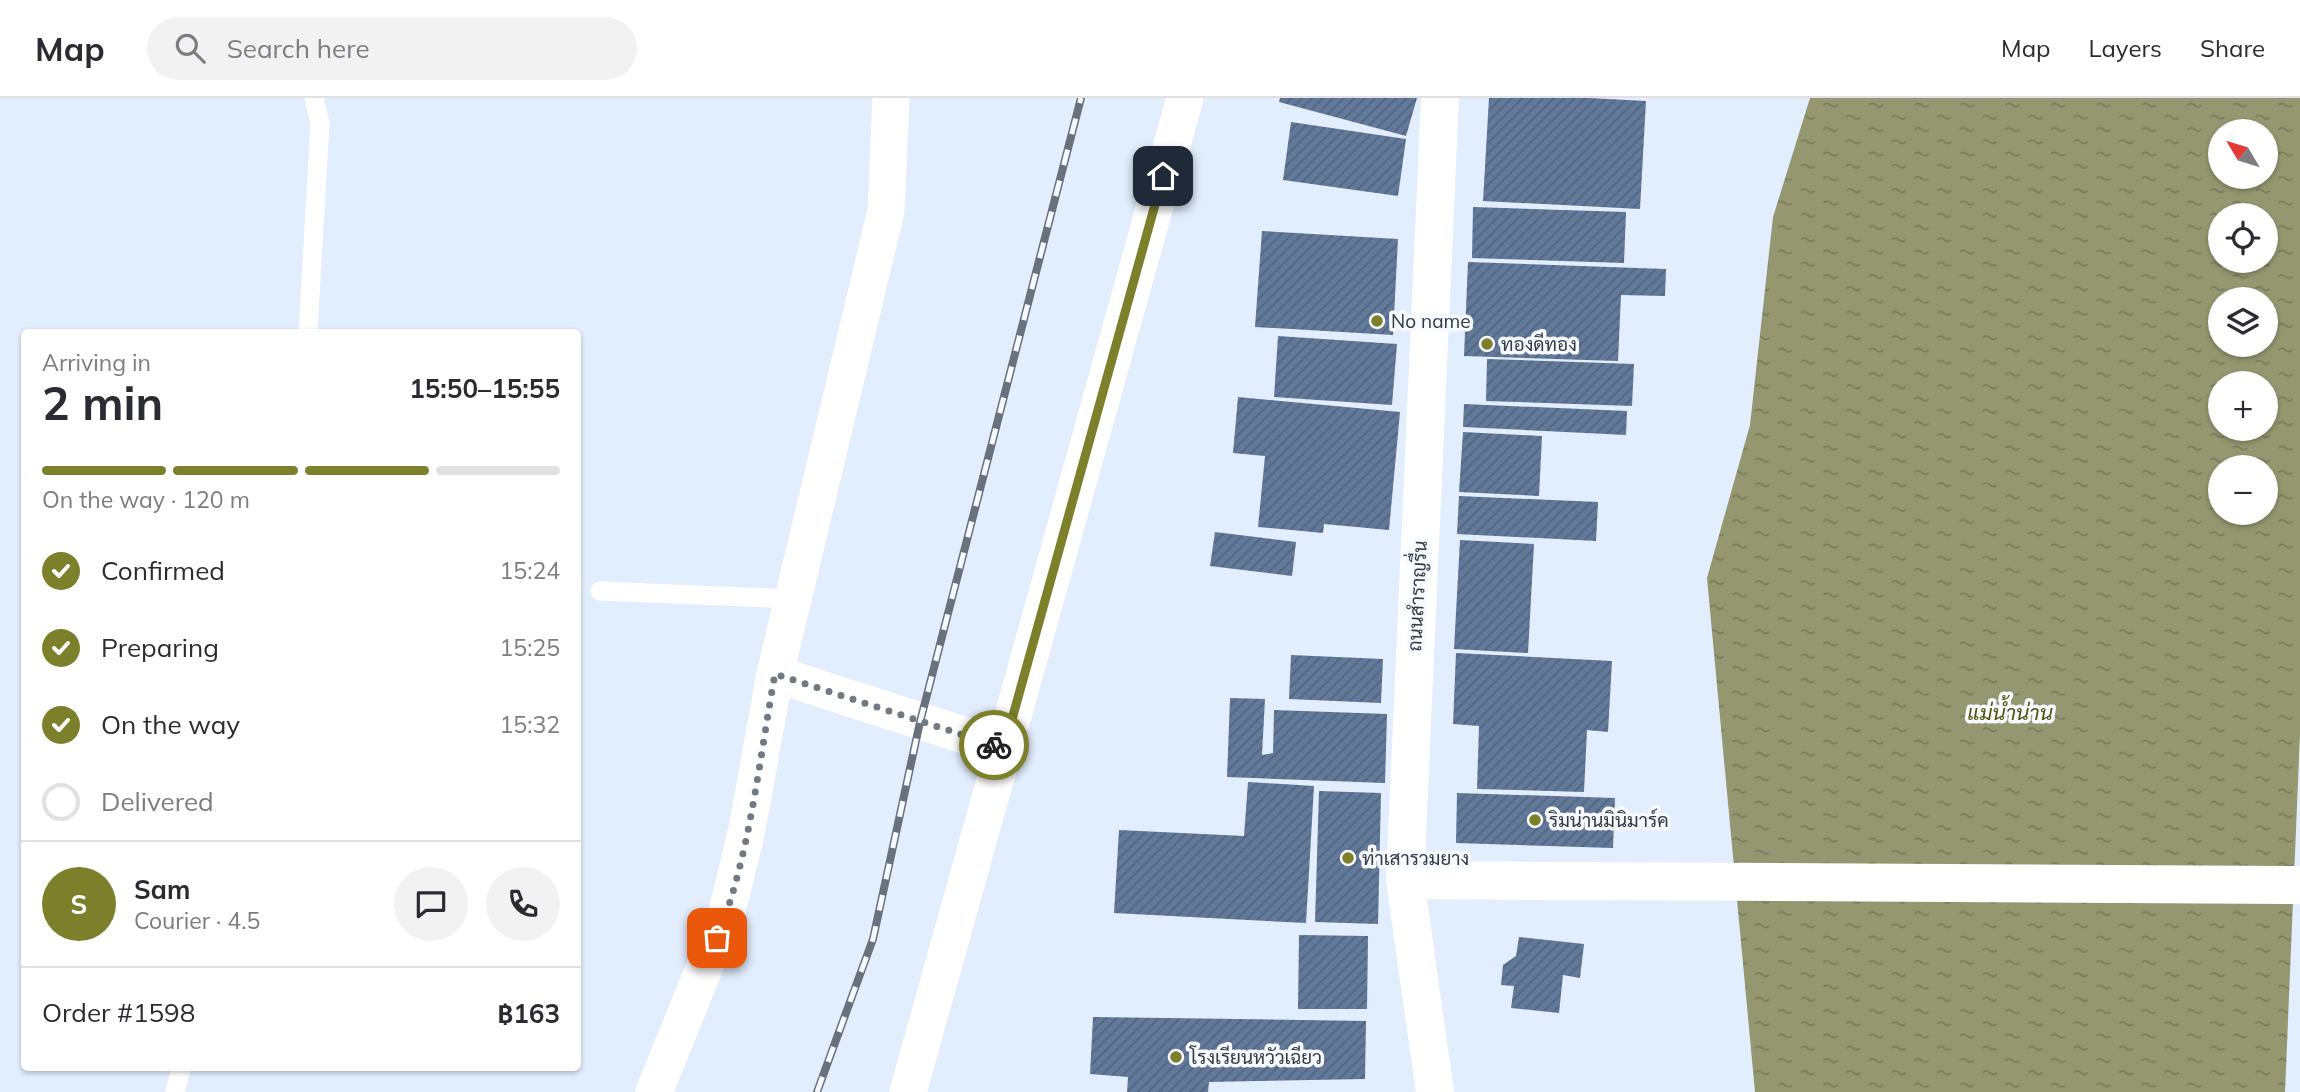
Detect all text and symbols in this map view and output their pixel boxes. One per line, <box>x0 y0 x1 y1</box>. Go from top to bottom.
search box <box>147 17 637 80</box>
text: Map <box>35 28 105 69</box>
icon: search <box>171 29 209 67</box>
text: Search here <box>227 32 370 65</box>
text: Map <box>2001 33 2050 63</box>
text: Layers <box>2088 33 2162 63</box>
text: Share <box>2200 33 2265 63</box>
north arrow <box>2208 119 2278 189</box>
map controls <box>2208 119 2278 525</box>
pin <box>1133 146 1193 206</box>
icon: home <box>1144 157 1182 195</box>
button: locate <box>2208 203 2278 273</box>
button: layers <box>2208 287 2278 357</box>
place label: No name <box>1391 309 1471 333</box>
marker: No name <box>1369 313 1385 329</box>
place label: ทองดีทอง <box>1501 332 1577 356</box>
marker: ทองดีทอง <box>1479 336 1495 352</box>
text: Arriving in <box>42 348 151 377</box>
button: + <box>2208 371 2278 441</box>
text: 15:50–15:55 <box>409 372 560 405</box>
text: 2 min <box>42 374 163 432</box>
button: − <box>2208 455 2278 525</box>
text: On the way · 120 m <box>42 485 250 514</box>
street label: ถนนสำราญรื่น <box>1397 540 1432 652</box>
icon: check <box>42 552 80 590</box>
text: Confirmed <box>101 554 225 587</box>
text: 15:24 <box>500 556 560 585</box>
icon: check <box>42 629 80 667</box>
text: Preparing <box>101 631 219 664</box>
text: 15:25 <box>500 633 560 662</box>
water label: แม่น้ำน่าน <box>1967 695 2053 725</box>
icon: check <box>42 706 80 744</box>
text: On the way <box>101 708 240 741</box>
text: 15:32 <box>500 710 560 739</box>
courier <box>959 710 1029 780</box>
icon: bike <box>975 726 1013 764</box>
text: Delivered <box>101 785 214 818</box>
place label: ริมน่านมินิมาร์ค <box>1548 808 1669 832</box>
marker: ริมน่านมินิมาร์ค <box>1527 812 1543 828</box>
place label: ท่าเสารวมยาง <box>1362 846 1469 870</box>
marker: ท่าเสารวมยาง <box>1340 850 1356 866</box>
button: chat <box>394 867 468 941</box>
button: phone <box>486 867 560 941</box>
text: Sam <box>134 873 190 906</box>
text: S <box>71 888 87 921</box>
text: Courier · 4.5 <box>134 906 260 935</box>
pin <box>687 908 747 968</box>
icon: bag <box>698 919 736 957</box>
text: Order #1598 <box>42 996 195 1029</box>
text: ฿163 <box>498 997 560 1030</box>
place label: โรงเรียนหวัวเฉียว <box>1189 1045 1322 1069</box>
marker: โรงเรียนหวัวเฉียว <box>1168 1049 1184 1065</box>

